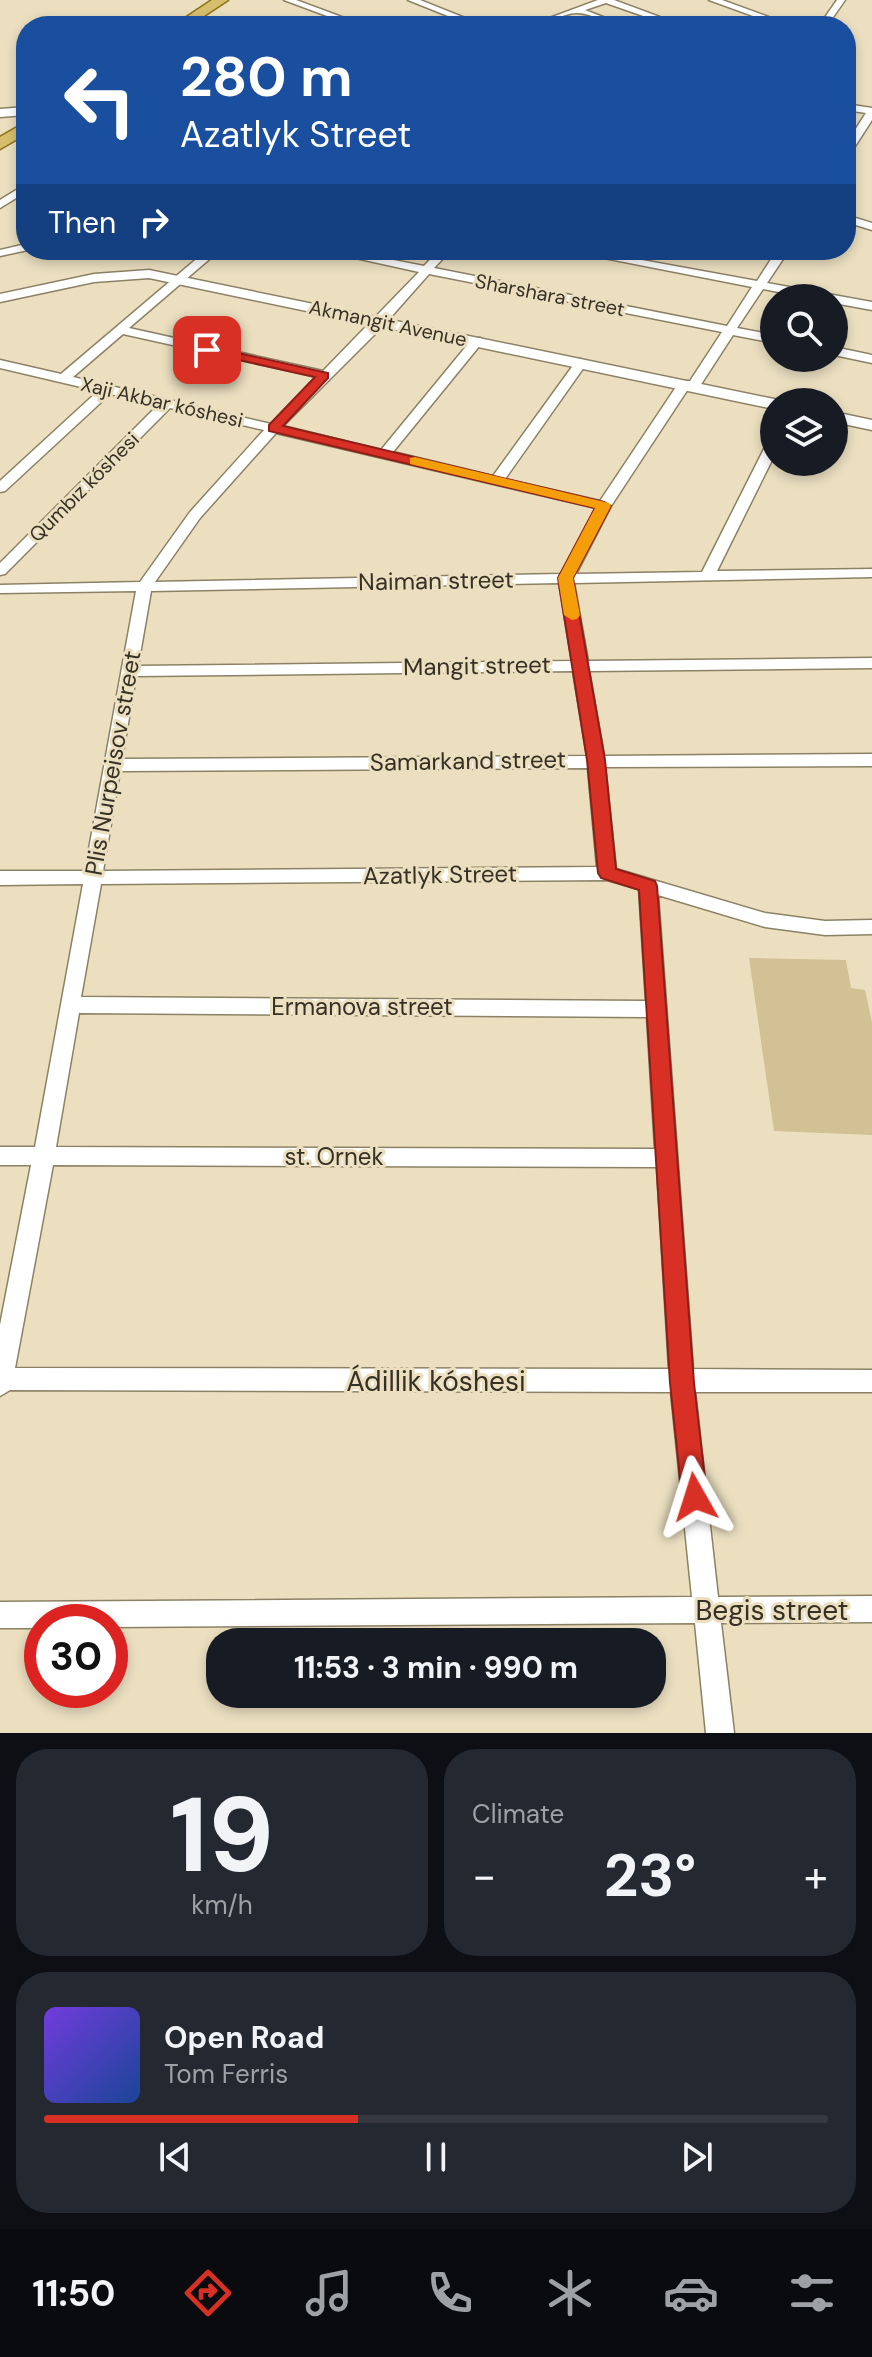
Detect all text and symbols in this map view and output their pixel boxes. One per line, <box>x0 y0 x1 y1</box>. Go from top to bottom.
text: 280 m <box>180 40 353 113</box>
icon: left <box>48 48 152 152</box>
text: Azatlyk Street <box>180 111 411 158</box>
icon: right <box>132 200 176 244</box>
text: Then <box>48 203 116 242</box>
street label: Sharshara street <box>473 268 627 322</box>
map controls <box>760 284 848 476</box>
button: search <box>760 284 848 372</box>
street label: Akmangit Avenue <box>307 294 469 352</box>
pin <box>173 316 241 384</box>
icon: arrive <box>185 328 229 372</box>
street label: Xaji Akbar kóshesi <box>78 371 246 433</box>
button: layers <box>760 388 848 476</box>
street label: Qumbız kóshesi <box>23 426 145 548</box>
street label: Naiman street <box>358 564 514 597</box>
street label: Plis Nurpeisov street <box>77 648 148 878</box>
street label: Mangit street <box>403 649 551 682</box>
street label: Samarkand street <box>370 743 566 778</box>
street label: Azatlyk Street <box>363 858 517 891</box>
street label: Ermanova street <box>271 991 453 1022</box>
street label: st. Ornek <box>284 1141 384 1172</box>
street label: Ádillik kóshesi <box>346 1363 526 1400</box>
position arrow <box>653 1455 737 1539</box>
street label: Begis street <box>695 1592 849 1629</box>
speed limit sign: 30 <box>24 1604 128 1708</box>
text: 11:53 · 3 min · 990 m <box>294 1648 578 1687</box>
text: 19 <box>170 1768 274 1903</box>
text: Climate <box>472 1797 564 1831</box>
text: 23° <box>604 1836 696 1915</box>
text: − <box>472 1847 496 1905</box>
text: + <box>804 1847 828 1905</box>
text: km/h <box>191 1888 253 1922</box>
text: Open Road <box>164 2018 324 2057</box>
text: Tom Ferris <box>164 2057 288 2091</box>
icon: previous <box>153 2135 197 2179</box>
icon: pause <box>414 2135 458 2179</box>
icon: next <box>675 2135 719 2179</box>
icon: directions <box>180 2265 236 2321</box>
icon: music <box>301 2265 357 2321</box>
icon: phone <box>422 2265 478 2321</box>
icon: climate <box>542 2265 598 2321</box>
icon: car <box>663 2265 719 2321</box>
icon: filters <box>784 2265 840 2321</box>
text: 11:50 <box>32 2270 115 2317</box>

